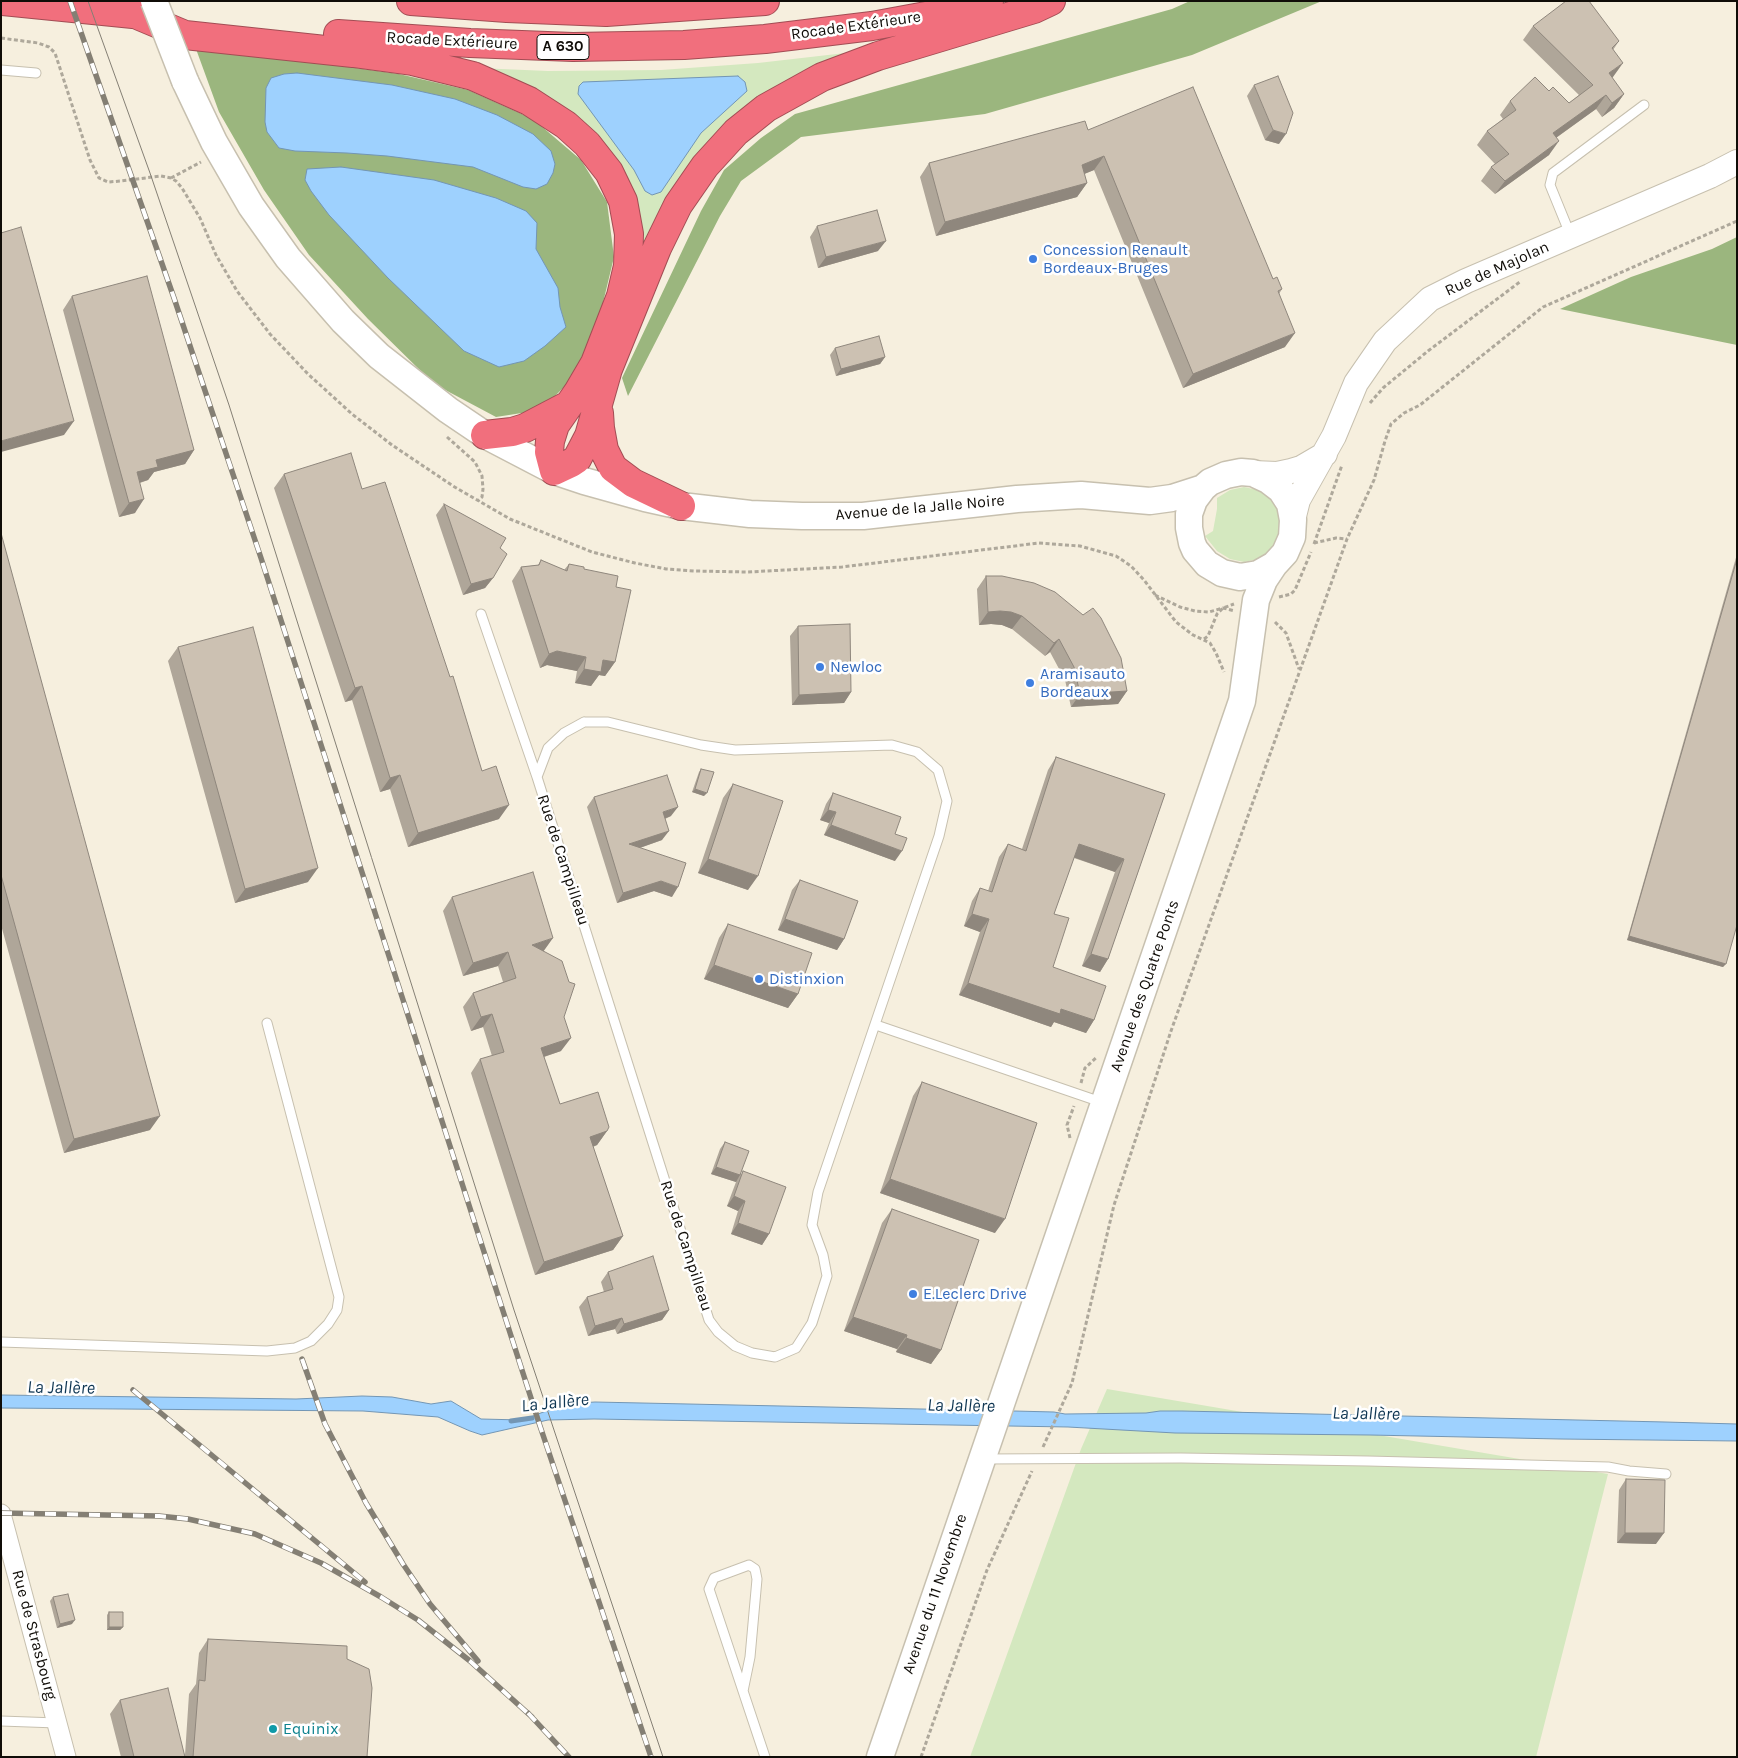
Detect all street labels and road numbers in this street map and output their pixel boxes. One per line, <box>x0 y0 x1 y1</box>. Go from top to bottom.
street label: Rocade Extérieure <box>790 7 922 45</box>
street label: Rocade Extérieure <box>386 28 518 54</box>
road number: A 630 <box>537 34 589 60</box>
street label: Rue de Majolan <box>1442 237 1552 301</box>
street label: Avenue de la Jalle Noire <box>835 491 1005 525</box>
street label: Rue de Campilleau <box>533 792 593 928</box>
street label: Avenue des Quatre Ponts <box>1106 897 1184 1075</box>
street label: Rue de Campilleau <box>656 1178 716 1314</box>
street label: Avenue du 11 Novembre <box>899 1511 971 1677</box>
street label: Rue de Strasbourg <box>7 1568 61 1702</box>

